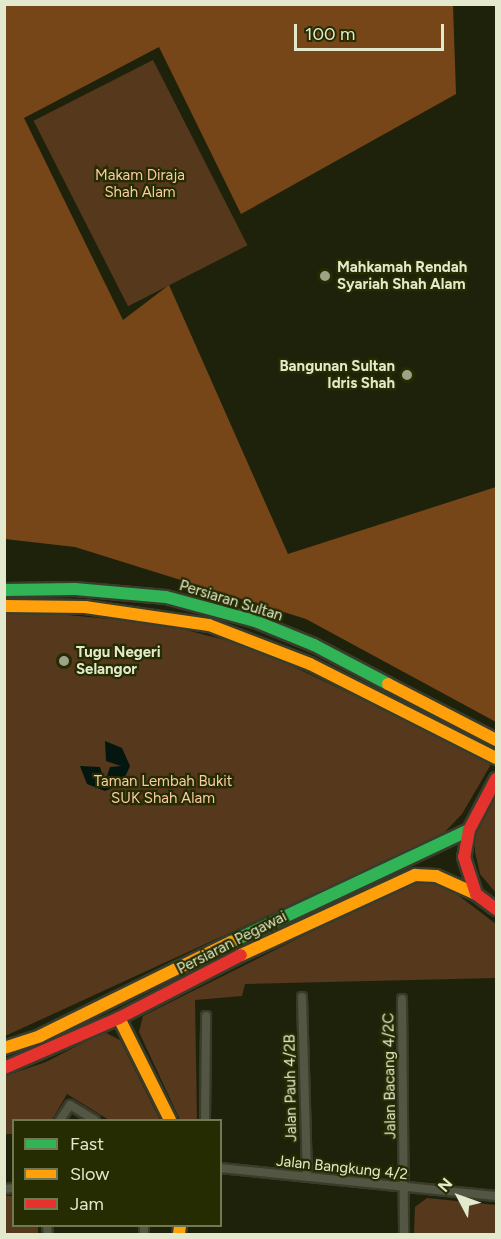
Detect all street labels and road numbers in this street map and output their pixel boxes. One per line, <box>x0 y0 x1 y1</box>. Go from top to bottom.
street label: Persiaran Sultan <box>177 577 285 625</box>
street label: Persiaran Pegawai <box>174 908 290 978</box>
street label: Jalan Bacang 4/2C <box>380 1013 400 1139</box>
street label: Jalan Pauh 4/2B <box>281 1034 301 1142</box>
street label: Jalan Bangkung 4/2 <box>275 1152 409 1184</box>

